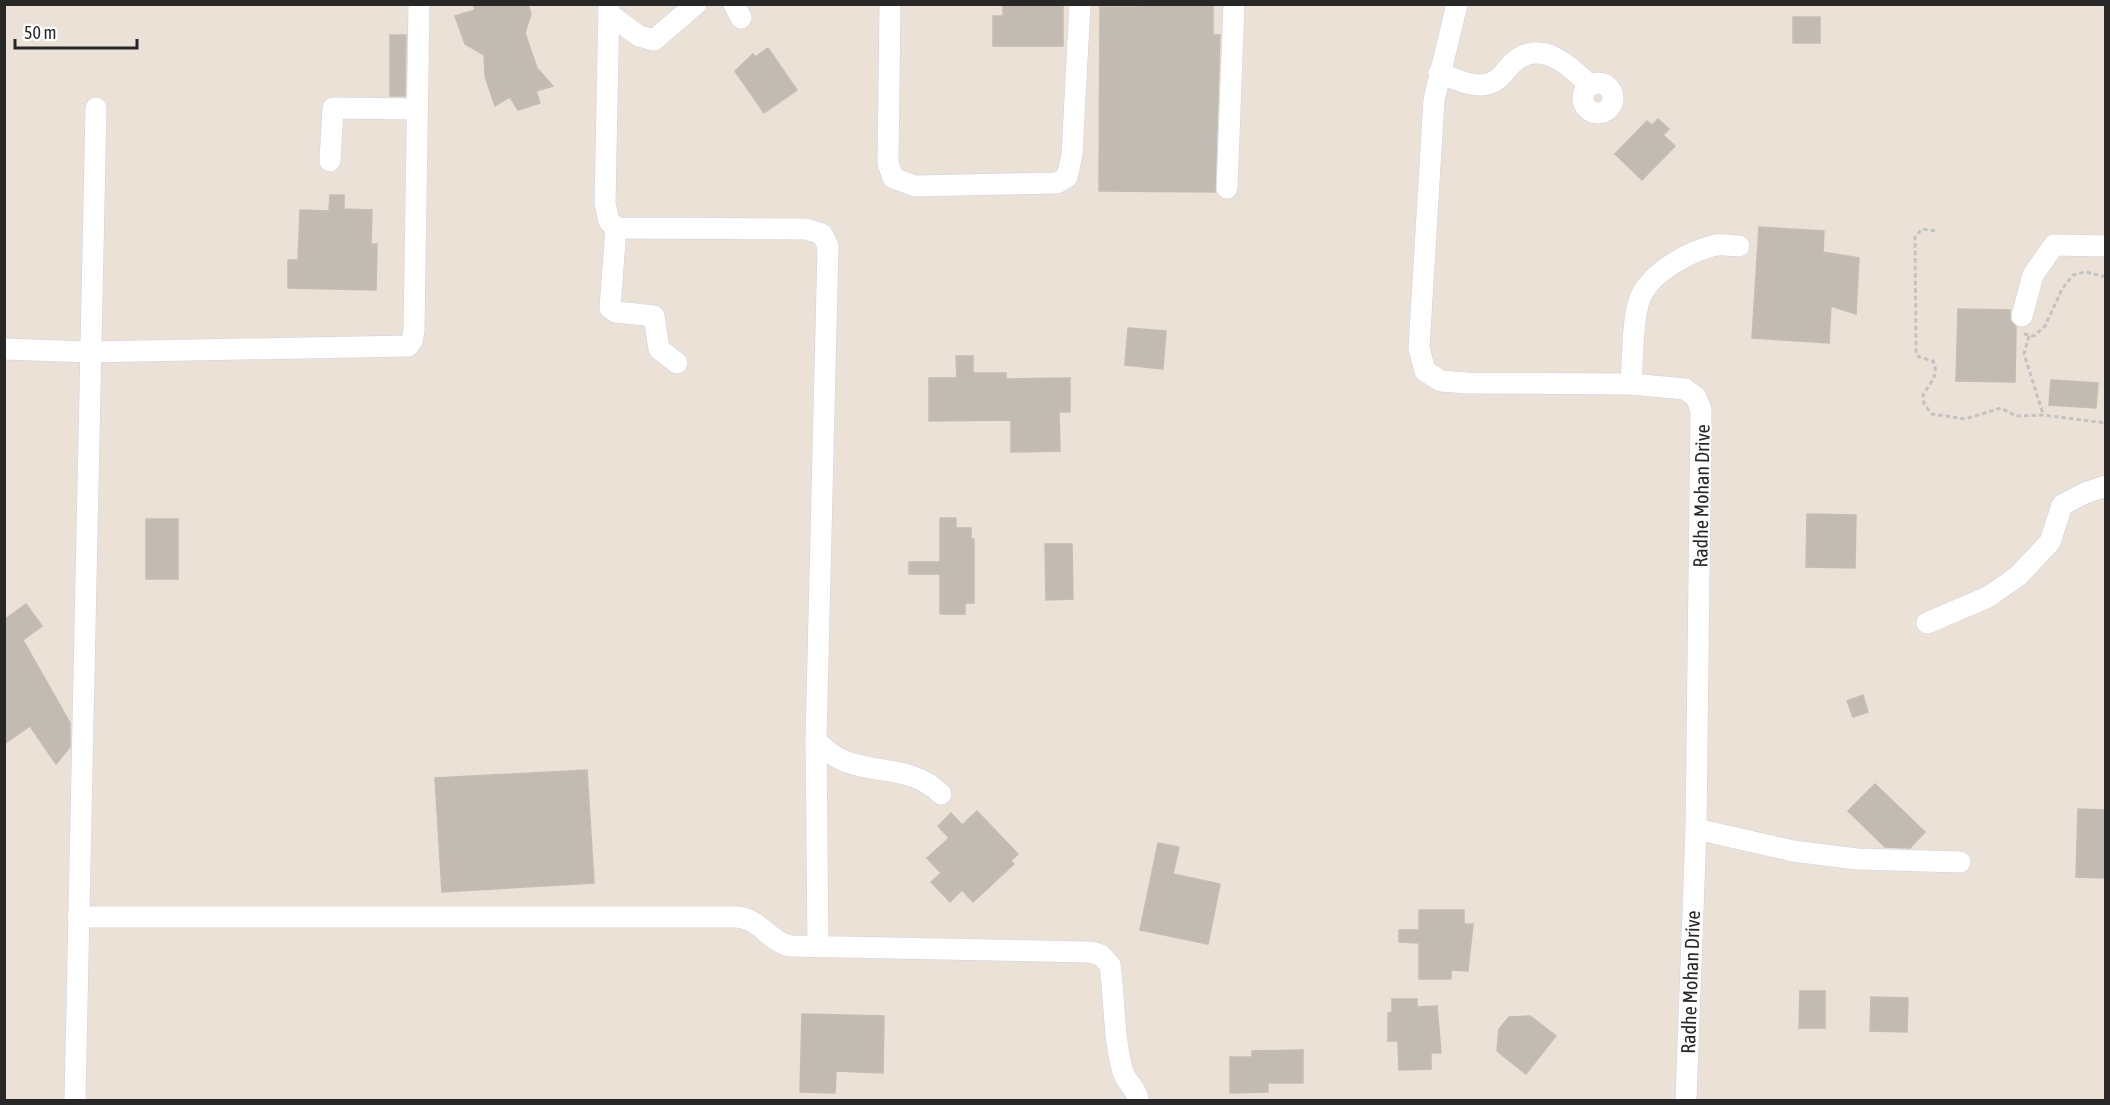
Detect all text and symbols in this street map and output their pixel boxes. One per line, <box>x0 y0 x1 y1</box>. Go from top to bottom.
scale bar <box>15 12 136 50</box>
text: 50 m <box>24 22 56 43</box>
street label: Radhe Mohan Drive <box>1688 424 1714 568</box>
street label: Radhe Mohan Drive <box>1676 910 1704 1054</box>

